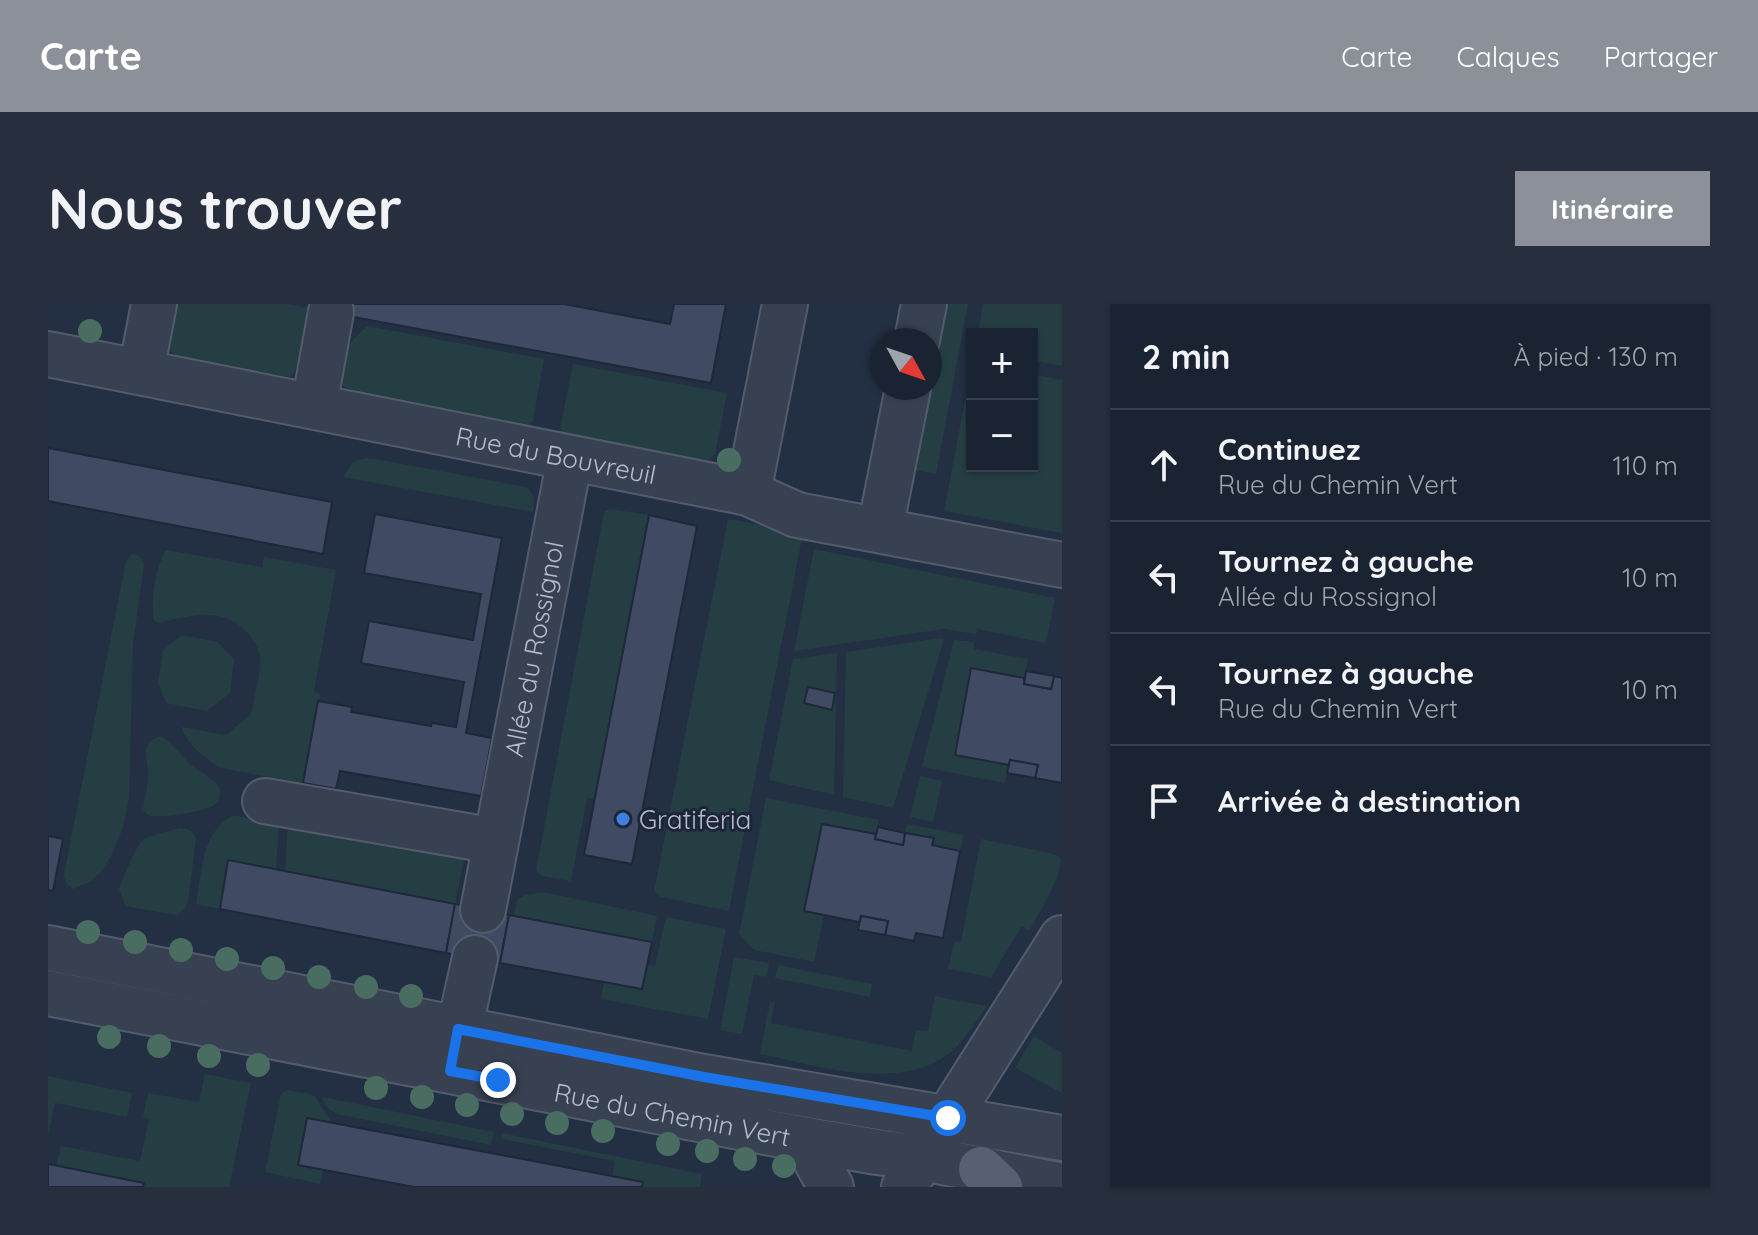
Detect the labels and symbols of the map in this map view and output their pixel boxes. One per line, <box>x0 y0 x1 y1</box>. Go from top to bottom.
north arrow <box>870 328 942 400</box>
street label: Rue du Bouvreuil <box>453 419 659 491</box>
street label: Allée du Rossignol <box>496 538 570 760</box>
place label: Gratiferia <box>639 803 751 836</box>
marker: Gratiferia <box>614 810 632 828</box>
route end <box>480 1062 516 1098</box>
street label: Rue du Chemin Vert <box>551 1075 793 1153</box>
route start <box>930 1100 966 1136</box>

